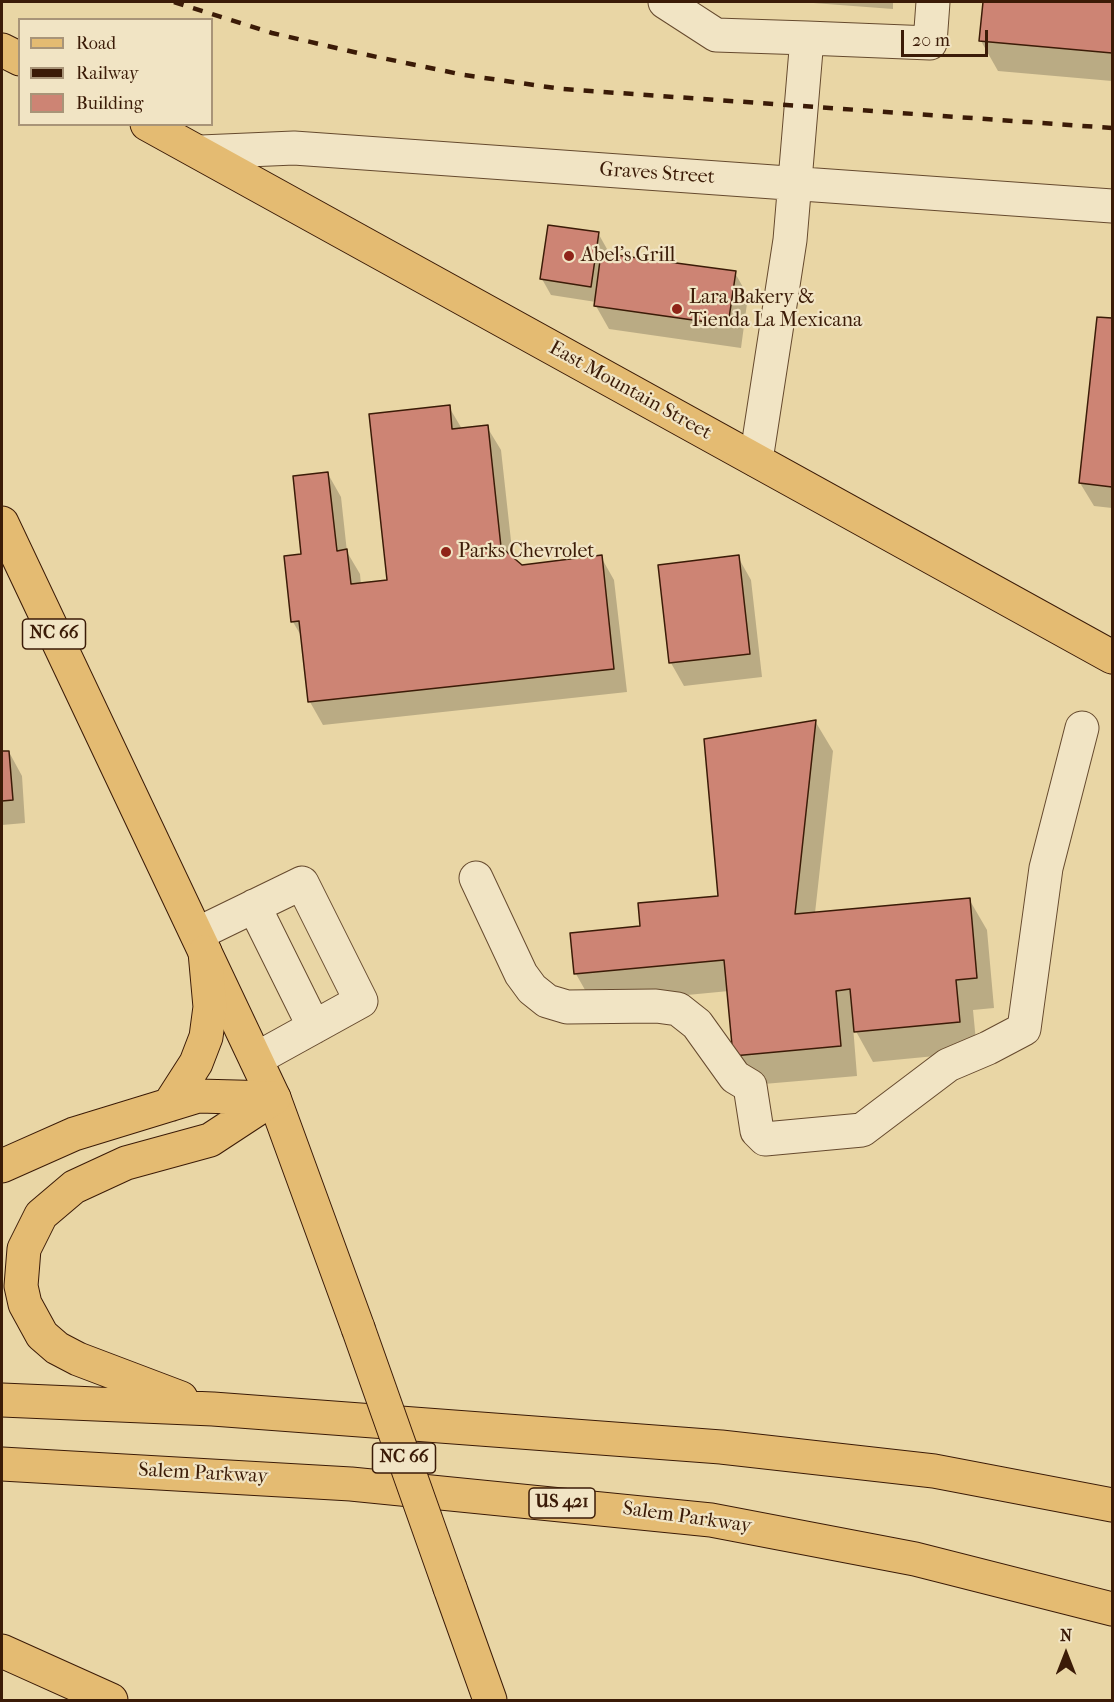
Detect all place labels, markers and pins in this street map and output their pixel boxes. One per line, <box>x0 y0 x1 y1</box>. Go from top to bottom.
place label: Abel's Grill <box>581 244 675 268</box>
marker: Abel's Grill <box>562 249 576 263</box>
place label: Lara Bakery & Tienda La Mexicana <box>689 286 862 333</box>
marker: Lara Bakery & Tienda La Mexicana <box>670 302 684 316</box>
place label: Parks Chevrolet <box>458 540 594 564</box>
marker: Parks Chevrolet <box>439 545 453 559</box>

